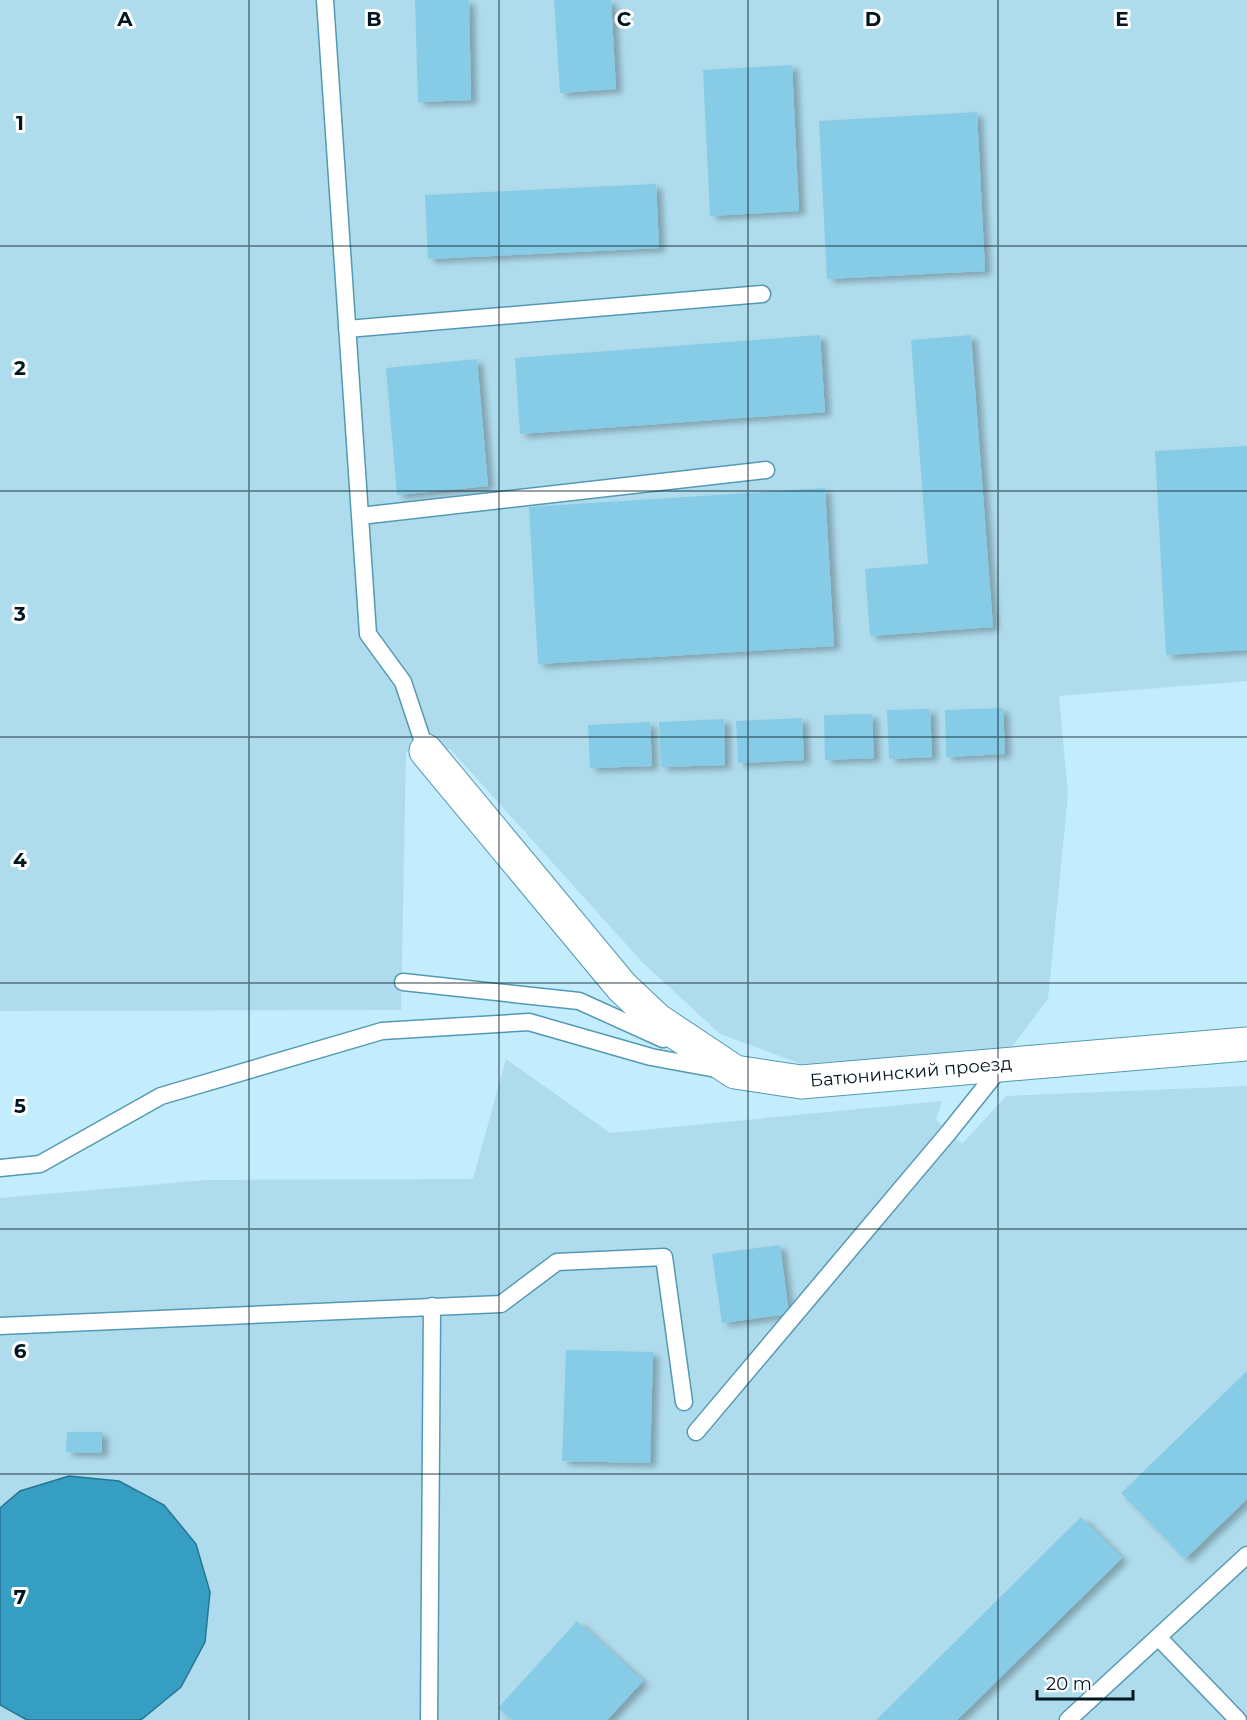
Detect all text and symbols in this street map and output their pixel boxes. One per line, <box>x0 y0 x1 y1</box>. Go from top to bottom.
text: A <box>116 7 133 31</box>
text: B <box>366 7 382 31</box>
text: C <box>617 7 632 31</box>
text: D <box>865 7 881 31</box>
text: E <box>1115 7 1129 31</box>
text: 1 <box>16 111 24 135</box>
text: 2 <box>14 356 26 380</box>
text: 3 <box>13 602 26 626</box>
text: 4 <box>13 848 27 872</box>
street label: Батюнинский проезд <box>809 1052 1013 1092</box>
text: 5 <box>14 1094 26 1118</box>
text: 6 <box>14 1339 27 1363</box>
text: 7 <box>14 1585 26 1609</box>
scale bar <box>1037 1663 1133 1701</box>
text: 20 m <box>1046 1673 1092 1695</box>

